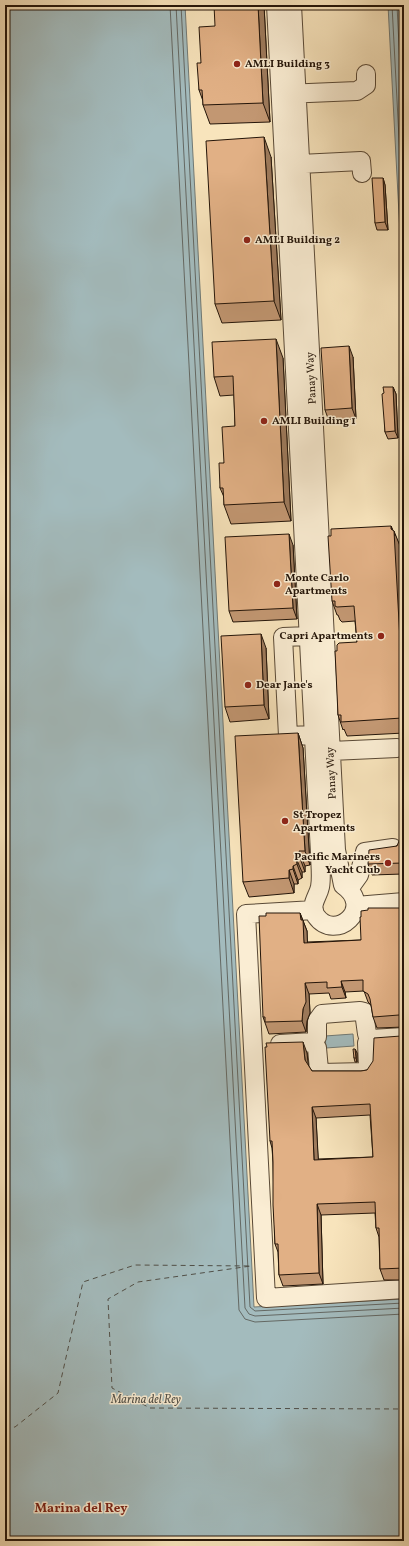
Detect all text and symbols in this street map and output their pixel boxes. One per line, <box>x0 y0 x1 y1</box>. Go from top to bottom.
place label: AMLI Building 3 <box>245 57 330 72</box>
marker: AMLI Building 3 <box>232 59 242 69</box>
place label: AMLI Building 2 <box>255 233 340 248</box>
marker: AMLI Building 2 <box>242 235 252 245</box>
street label: Panay Way <box>303 351 321 405</box>
place label: AMLI Building 1 <box>272 414 356 429</box>
marker: AMLI Building 1 <box>259 416 269 426</box>
place label: Monte Carlo Apartments <box>285 571 349 599</box>
marker: Monte Carlo Apartments <box>272 579 282 589</box>
place label: Capri Apartments <box>280 629 373 644</box>
marker: Capri Apartments <box>376 631 386 641</box>
place label: Dear Jane's <box>256 678 313 693</box>
marker: Dear Jane's <box>243 680 253 690</box>
street label: Panay Way <box>323 746 341 800</box>
place label: St Tropez Apartments <box>293 808 355 836</box>
marker: St Tropez Apartments <box>280 816 290 826</box>
place label: Pacific Mariners Yacht Club <box>294 850 380 878</box>
marker: Pacific Mariners Yacht Club <box>383 858 393 868</box>
water label: Marina del Rey <box>110 1392 182 1408</box>
district label: Marina del Rey <box>35 1500 128 1518</box>

